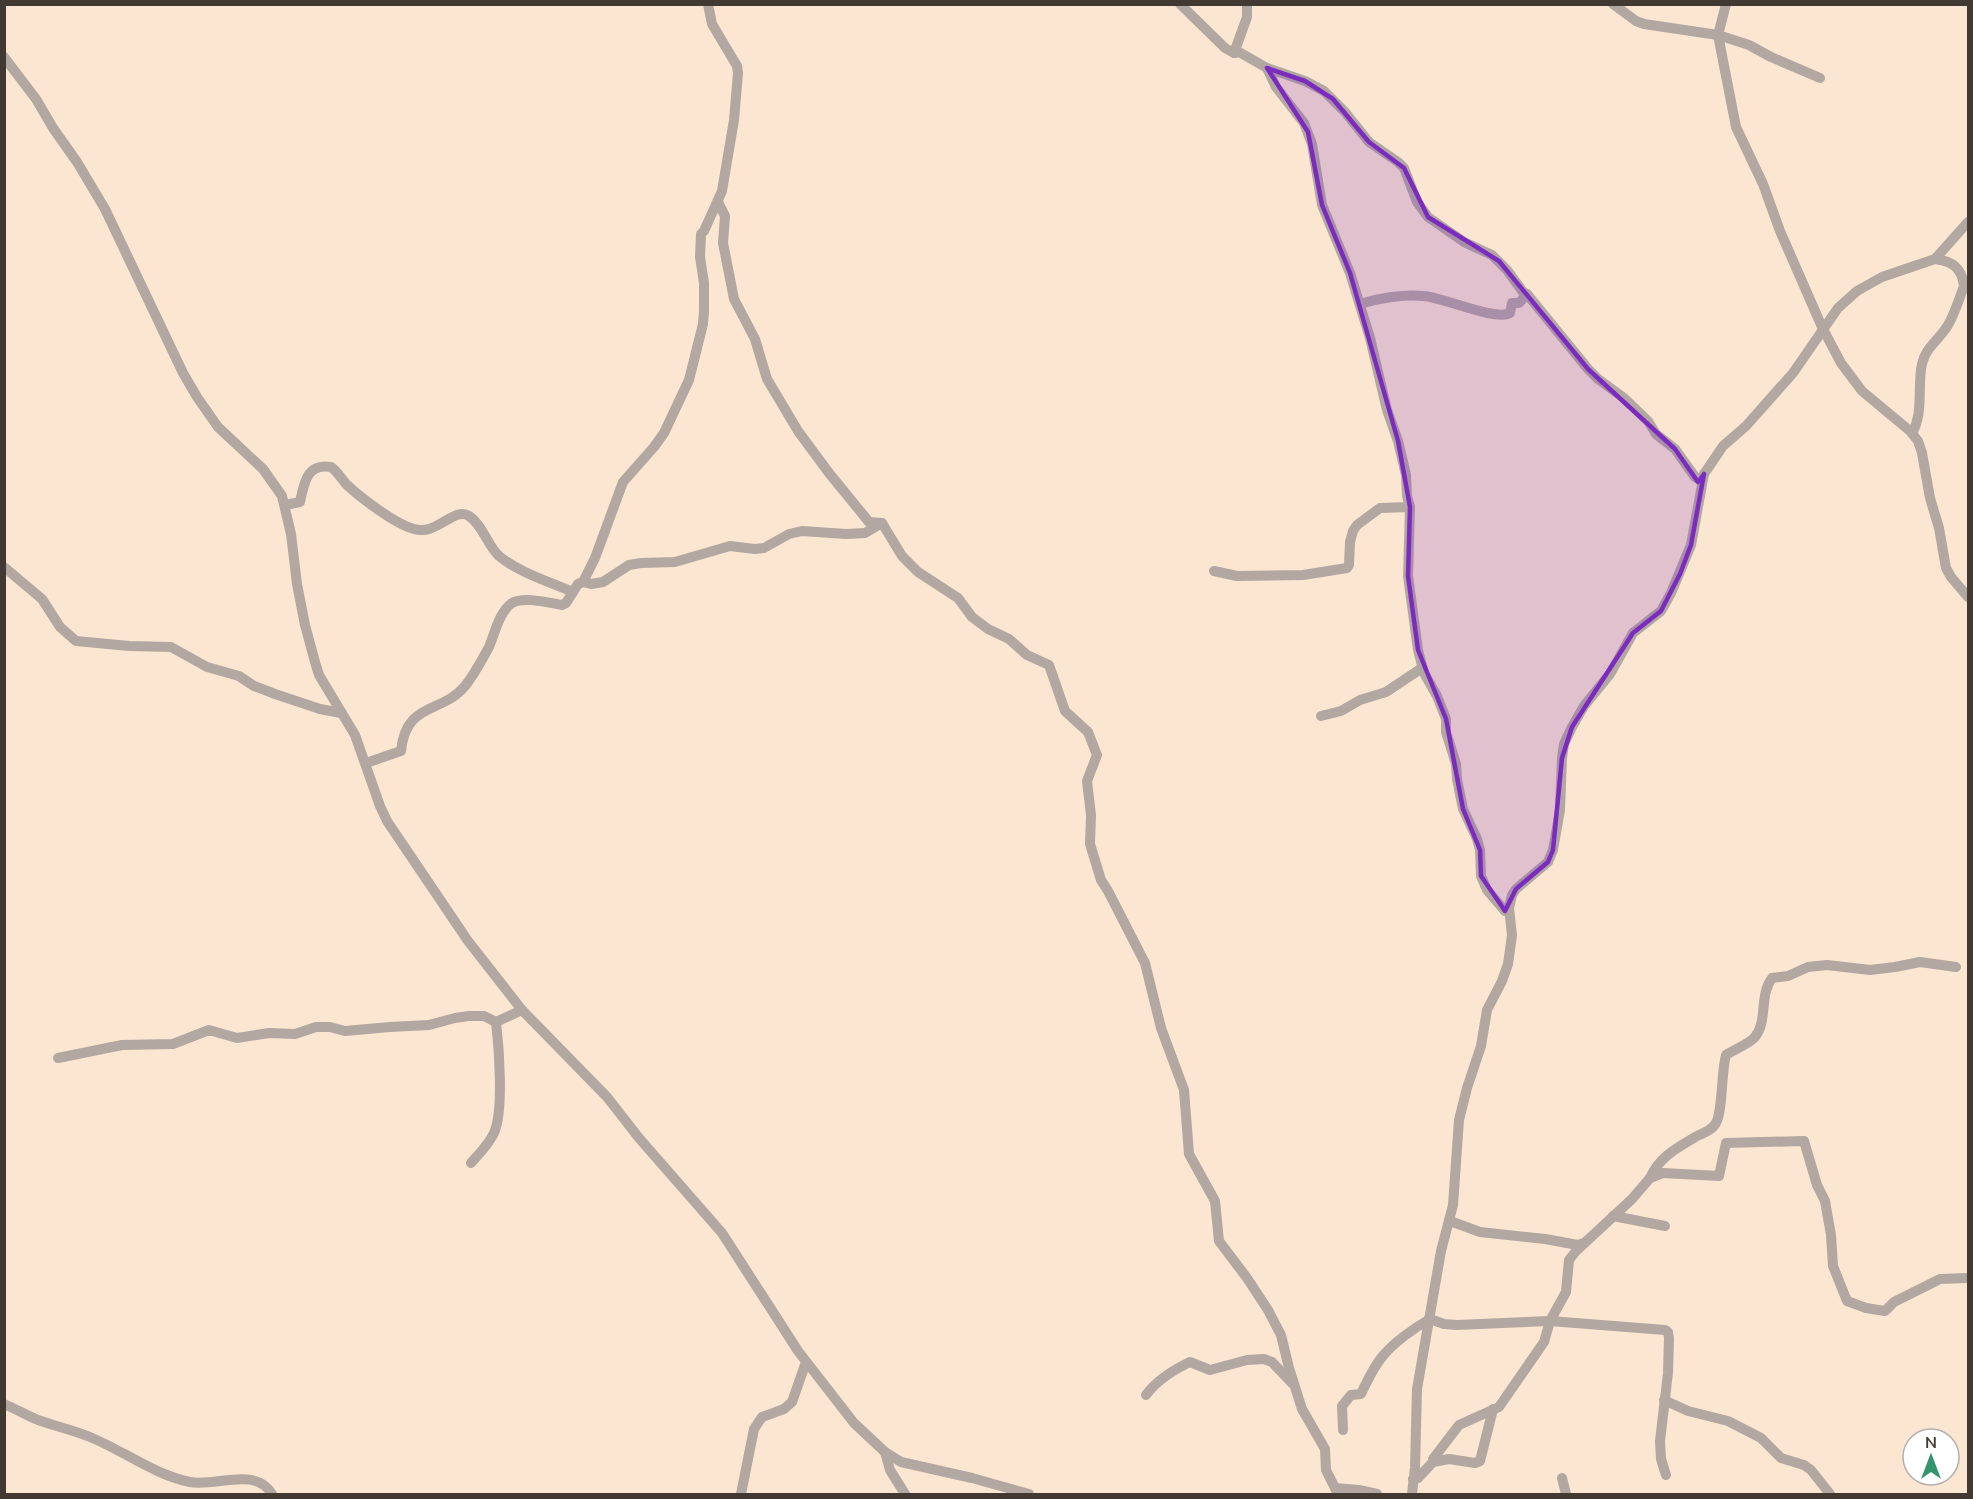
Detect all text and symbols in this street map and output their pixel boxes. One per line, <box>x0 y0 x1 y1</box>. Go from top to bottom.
north arrow <box>1901 1427 1961 1487</box>
text: N <box>1925 1432 1937 1454</box>

